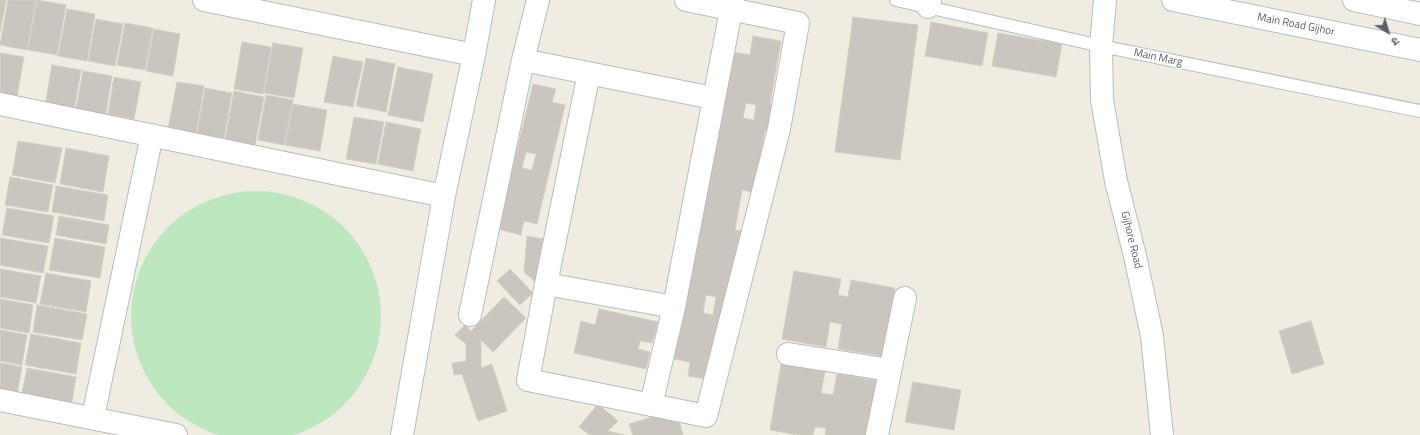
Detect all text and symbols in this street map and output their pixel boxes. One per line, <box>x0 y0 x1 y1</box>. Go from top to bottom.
street label: Main Road Gijhor <box>1256 11 1336 39</box>
north arrow <box>1368 12 1408 52</box>
text: उ <box>1388 33 1403 50</box>
street label: Main Marg <box>1132 46 1184 70</box>
street label: Gijhore Road <box>1117 210 1145 270</box>

